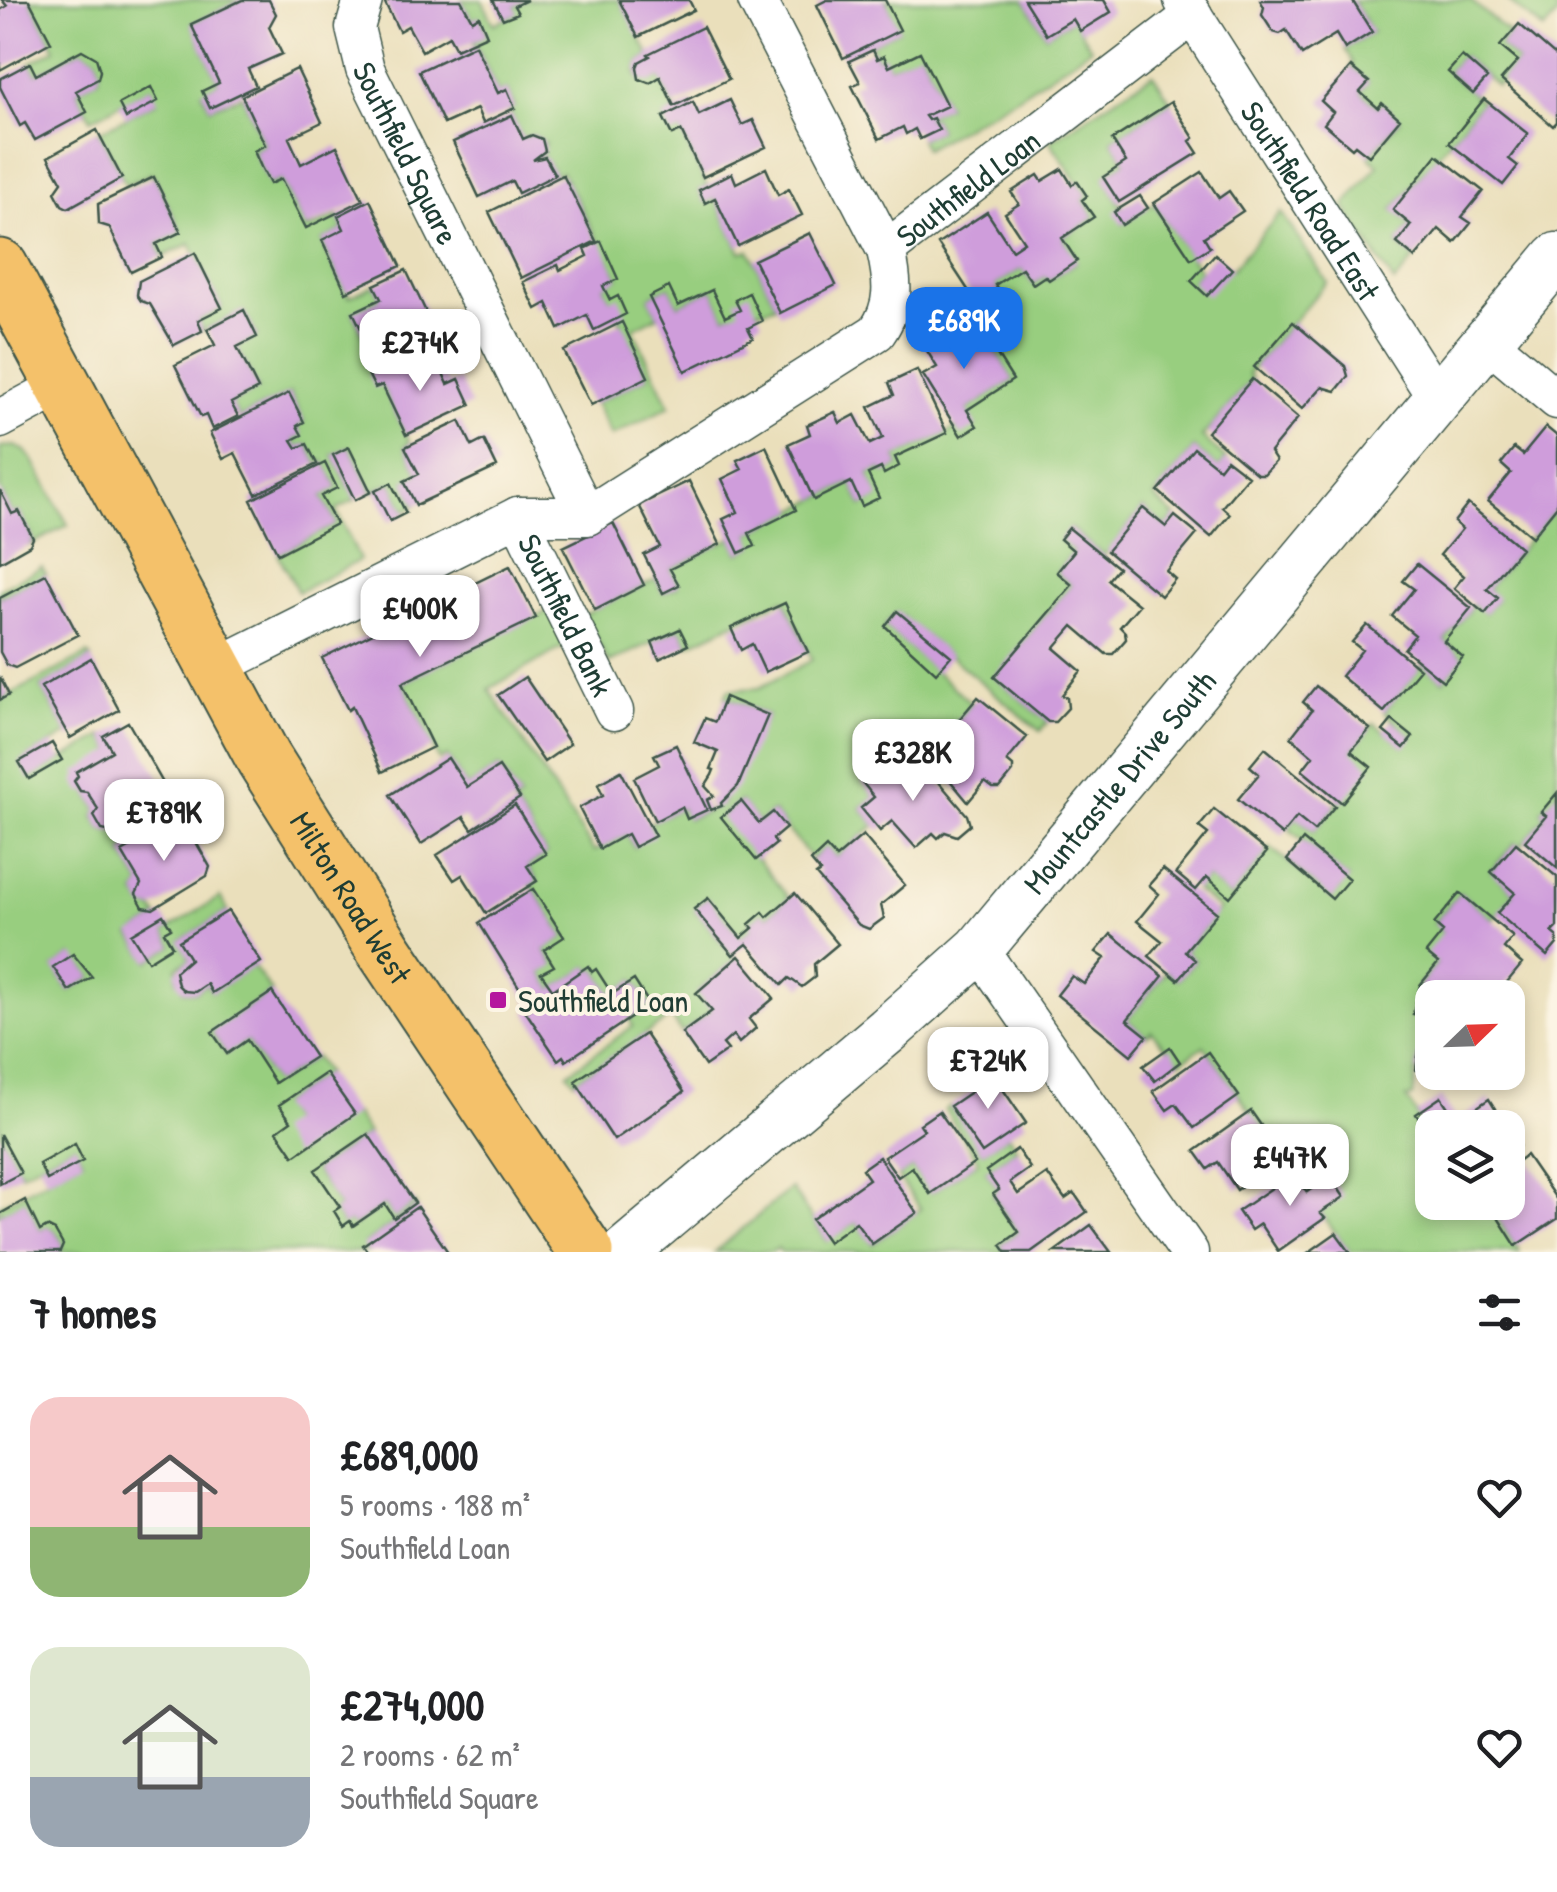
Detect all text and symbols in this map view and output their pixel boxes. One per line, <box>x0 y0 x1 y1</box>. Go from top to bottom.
street label: Southfield Square <box>343 54 470 252</box>
street label: Southfield Road East <box>1231 93 1391 310</box>
street label: Southfield Loan <box>887 119 1048 256</box>
pin: £689K <box>894 287 1034 372</box>
text: £689K <box>928 298 1000 341</box>
pin: £274K <box>350 309 490 394</box>
text: £274K <box>381 320 459 363</box>
street label: Southfield Bank <box>509 527 625 703</box>
pin: £400K <box>350 575 490 660</box>
text: £400K <box>382 586 458 629</box>
street label: Mountcastle Drive South <box>1013 660 1225 903</box>
pin: £328K <box>843 719 983 804</box>
text: £328K <box>874 730 952 773</box>
pin: £789K <box>94 779 234 864</box>
text: £789K <box>126 790 202 833</box>
street label: Milton Road West <box>281 803 423 993</box>
place label: Southfield Loan <box>518 979 689 1022</box>
north arrow <box>1415 980 1525 1090</box>
map controls <box>1415 980 1525 1220</box>
marker: Southfield Loan <box>487 989 509 1011</box>
pin: £724K <box>918 1027 1058 1112</box>
text: £724K <box>949 1038 1027 1081</box>
button: layers <box>1415 1110 1525 1220</box>
pin: £447K <box>1220 1124 1360 1209</box>
text: £447K <box>1253 1135 1327 1178</box>
text: 7 homes <box>30 1284 156 1341</box>
icon: filters <box>1472 1285 1527 1340</box>
text: £689,000 <box>340 1426 478 1483</box>
icon: home <box>110 1437 230 1557</box>
icon: heart <box>1472 1470 1527 1525</box>
text: 5 rooms · 188 m² <box>340 1483 530 1526</box>
text: Southfield Loan <box>340 1526 511 1569</box>
text: £274,000 <box>340 1676 484 1733</box>
icon: home <box>110 1687 230 1807</box>
icon: heart <box>1472 1720 1527 1775</box>
text: 2 rooms · 62 m² <box>340 1733 520 1776</box>
text: Southfield Square <box>340 1776 539 1819</box>

